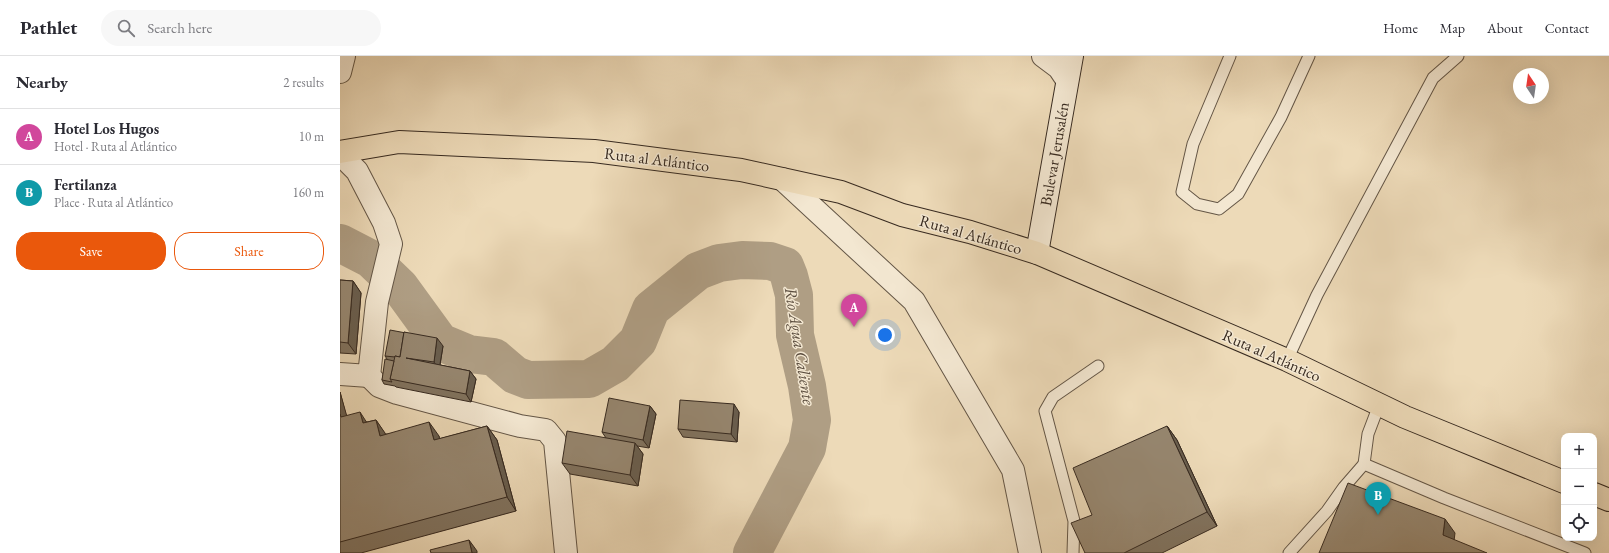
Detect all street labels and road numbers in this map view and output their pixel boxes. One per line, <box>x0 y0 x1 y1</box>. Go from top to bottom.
street label: Bulevar Jerusalén <box>1035 100 1074 208</box>
street label: Ruta al Atlántico <box>603 143 711 176</box>
street label: Ruta al Atlántico <box>917 210 1025 259</box>
street label: Ruta al Atlántico <box>1219 324 1324 387</box>

